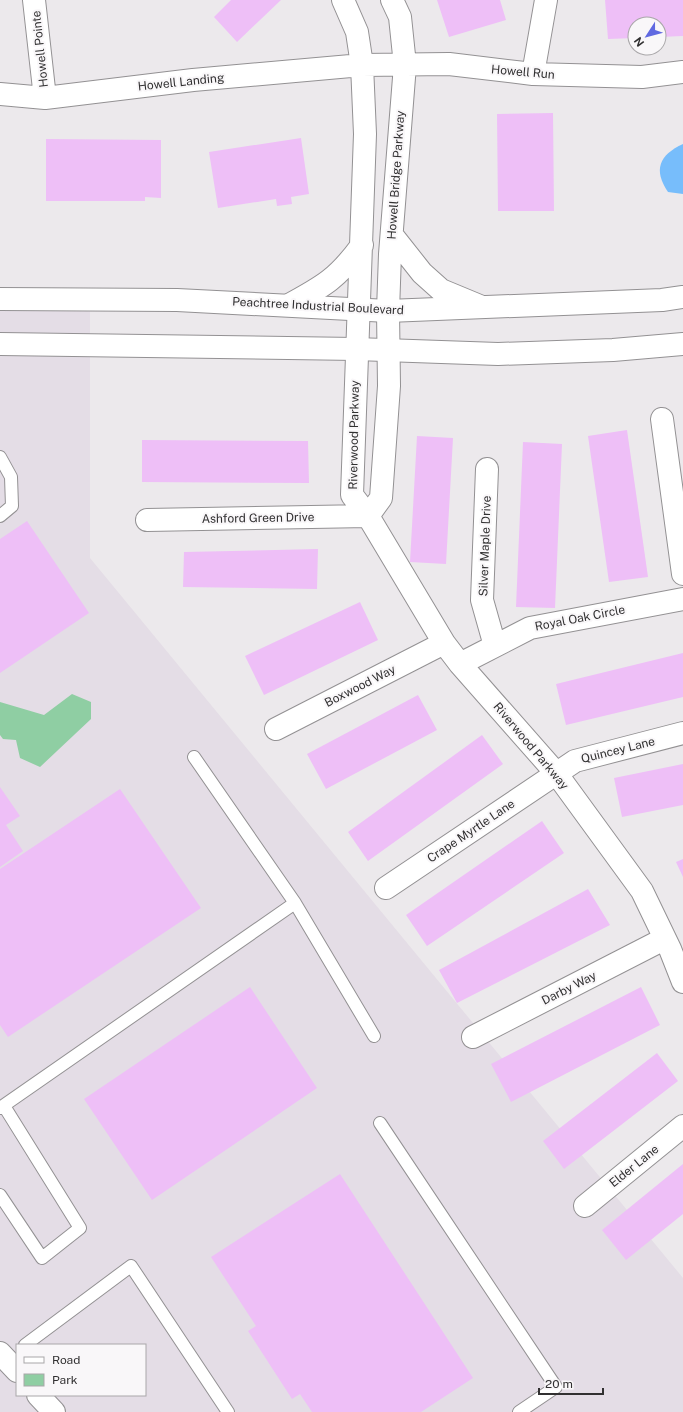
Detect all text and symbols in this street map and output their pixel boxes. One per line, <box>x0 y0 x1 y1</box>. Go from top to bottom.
street label: Howell Pointe <box>29 10 51 88</box>
north arrow <box>627 16 667 56</box>
text: N <box>632 35 646 49</box>
street label: Howell Run <box>491 62 555 82</box>
street label: Howell Landing <box>137 70 225 94</box>
street label: Howell Bridge Parkway <box>385 109 408 240</box>
street label: Peachtree Industrial Boulevard <box>232 295 404 317</box>
street label: Riverwood Parkway <box>346 380 362 490</box>
street label: Silver Maple Drive <box>476 495 494 597</box>
street label: Ashford Green Drive <box>201 510 315 526</box>
street label: Royal Oak Circle <box>534 602 626 634</box>
street label: Boxwood Way <box>322 662 398 710</box>
street label: Riverwood Parkway <box>491 700 572 793</box>
street label: Quincey Lane <box>580 734 657 766</box>
street label: Crape Myrtle Lane <box>425 796 518 865</box>
street label: Darby Way <box>539 968 599 1008</box>
street label: Elder Lane <box>607 1142 662 1190</box>
legend <box>16 1344 146 1396</box>
text: Road <box>52 1353 80 1367</box>
scale bar <box>539 1370 603 1396</box>
text: Park <box>52 1373 78 1387</box>
text: 20 m <box>545 1377 573 1391</box>

